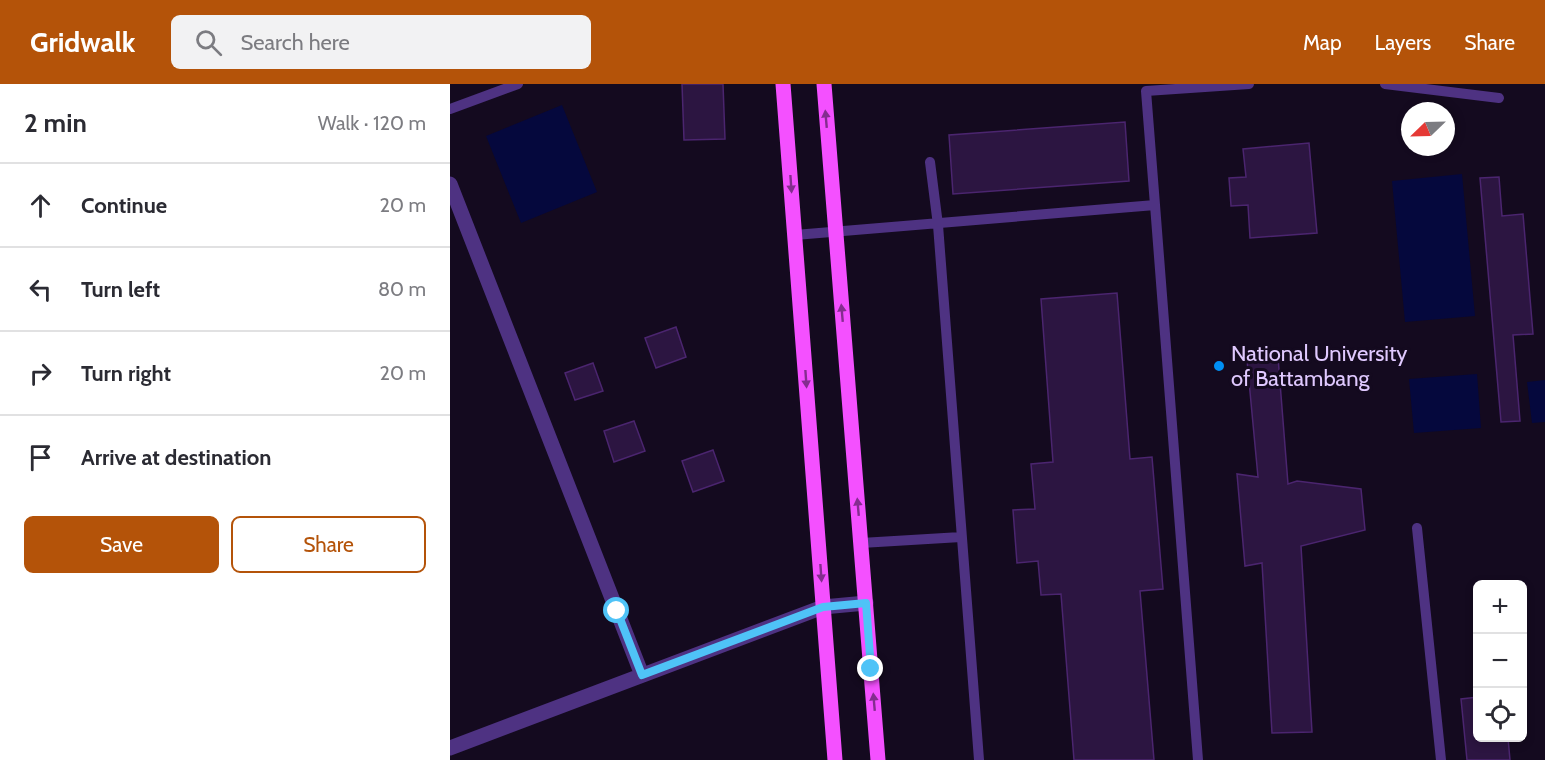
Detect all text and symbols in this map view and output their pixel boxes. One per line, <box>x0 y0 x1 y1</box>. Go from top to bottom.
search box <box>171 15 591 69</box>
text: Gridwalk <box>30 25 135 59</box>
icon: search <box>192 26 225 59</box>
text: Search here <box>240 29 350 56</box>
text: Map <box>1303 30 1342 55</box>
text: Layers <box>1375 30 1431 55</box>
text: Share <box>1464 30 1515 55</box>
north arrow <box>1401 102 1455 156</box>
text: 2 min <box>24 107 87 139</box>
one-way arrow <box>822 109 831 128</box>
text: Walk · 120 m <box>318 111 426 135</box>
one-way arrow <box>786 175 795 194</box>
icon: ahead <box>24 189 57 222</box>
text: Continue <box>81 192 167 219</box>
text: 20 m <box>380 193 426 217</box>
icon: left <box>24 273 57 306</box>
text: Turn left <box>81 276 160 303</box>
text: 80 m <box>378 277 426 301</box>
one-way arrow <box>837 303 847 322</box>
place label: National University of Battambang <box>1231 340 1407 392</box>
icon: right <box>24 357 57 390</box>
marker: National University of Battambang <box>1212 359 1226 373</box>
text: Turn right <box>81 360 171 387</box>
text: 20 m <box>380 361 426 385</box>
one-way arrow <box>801 369 810 388</box>
icon: arrive <box>24 441 57 474</box>
text: Arrive at destination <box>81 444 271 471</box>
one-way arrow <box>853 498 863 517</box>
button: Save <box>24 516 219 573</box>
button: Share <box>231 516 426 573</box>
one-way arrow <box>816 564 825 583</box>
map controls <box>1473 580 1527 742</box>
button: + <box>1473 580 1527 634</box>
route start <box>603 597 629 623</box>
button: − <box>1473 634 1527 688</box>
route end <box>857 655 883 681</box>
button: locate <box>1473 688 1527 742</box>
one-way arrow <box>869 692 879 711</box>

